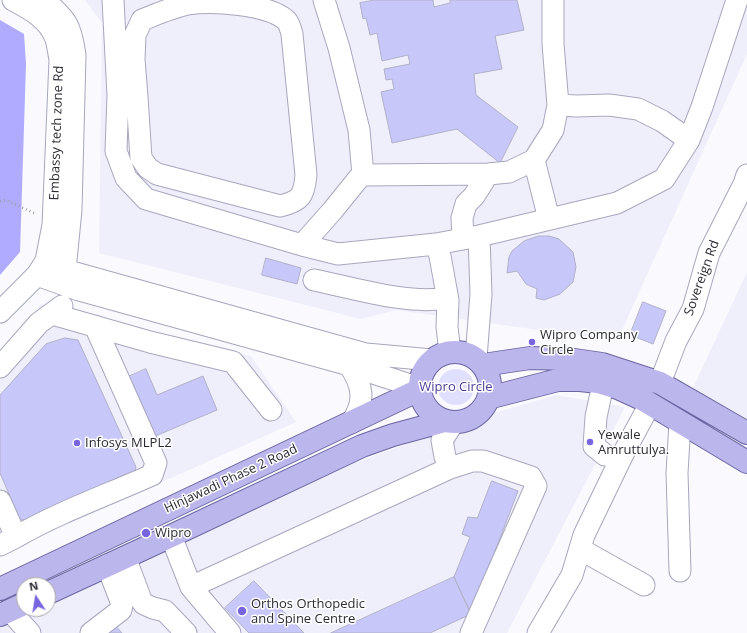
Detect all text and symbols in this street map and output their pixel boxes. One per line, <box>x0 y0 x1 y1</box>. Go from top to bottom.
street label: Embassy tech zone Rd <box>47 65 67 201</box>
street label: Sovereign Rd <box>681 238 723 318</box>
place label: Wipro Company Circle <box>540 327 637 358</box>
marker: Wipro Company Circle <box>527 337 537 347</box>
park label: Wipro Circle <box>419 379 493 395</box>
place label: Yewale Amruttulya. <box>598 427 669 458</box>
place label: Infosys MLPL2 <box>85 435 172 451</box>
marker: Yewale Amruttulya. <box>585 437 595 447</box>
marker: Infosys MLPL2 <box>72 438 82 448</box>
street label: Hinjawadi Phase 2 Road <box>162 441 300 517</box>
place label: Wipro <box>155 525 191 541</box>
marker: Wipro <box>140 527 152 539</box>
north arrow <box>16 577 56 617</box>
text: N <box>28 577 40 594</box>
place label: Orthos Orthopedic and Spine Centre <box>251 596 365 627</box>
marker: Orthos Orthopedic and Spine Centre <box>236 605 248 617</box>

